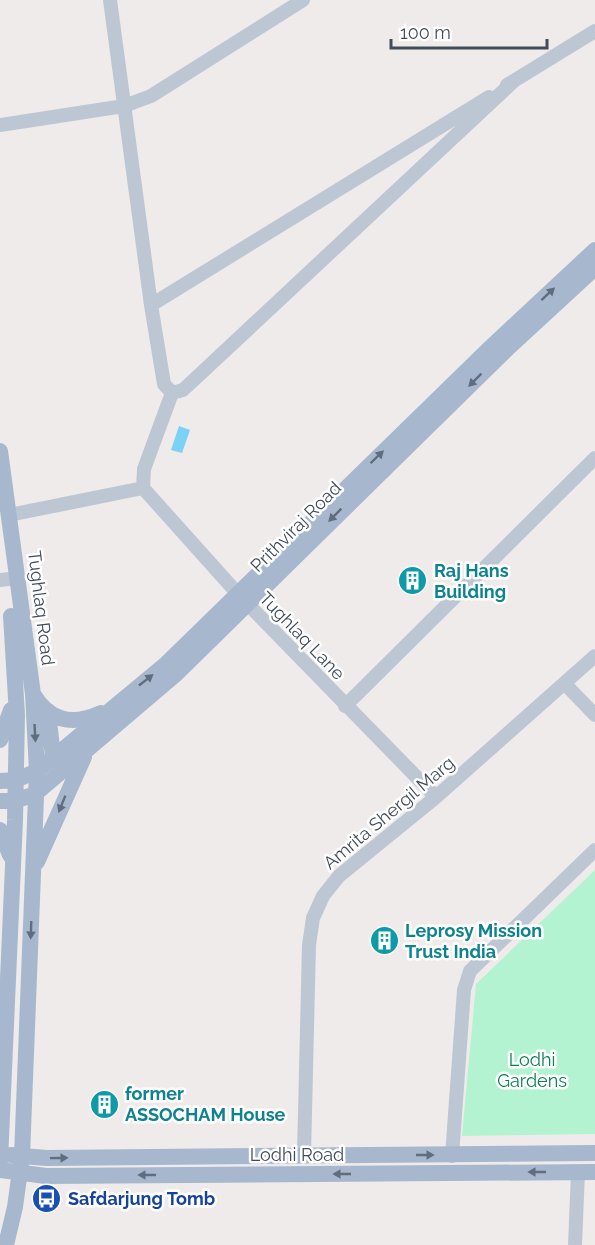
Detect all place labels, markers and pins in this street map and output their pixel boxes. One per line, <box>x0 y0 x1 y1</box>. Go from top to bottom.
place label: Raj Hans Building <box>434 560 509 602</box>
building icon: Raj Hans Building <box>397 565 429 597</box>
place label: Leprosy Mission Trust India <box>405 920 542 962</box>
building icon: Leprosy Mission Trust India <box>368 925 400 957</box>
place label: former ASSOCHAM House <box>125 1083 286 1125</box>
building icon: former ASSOCHAM House <box>88 1088 120 1120</box>
bus stop icon: Safdarjung Tomb <box>31 1183 63 1215</box>
place label: Safdarjung Tomb <box>68 1188 215 1209</box>

